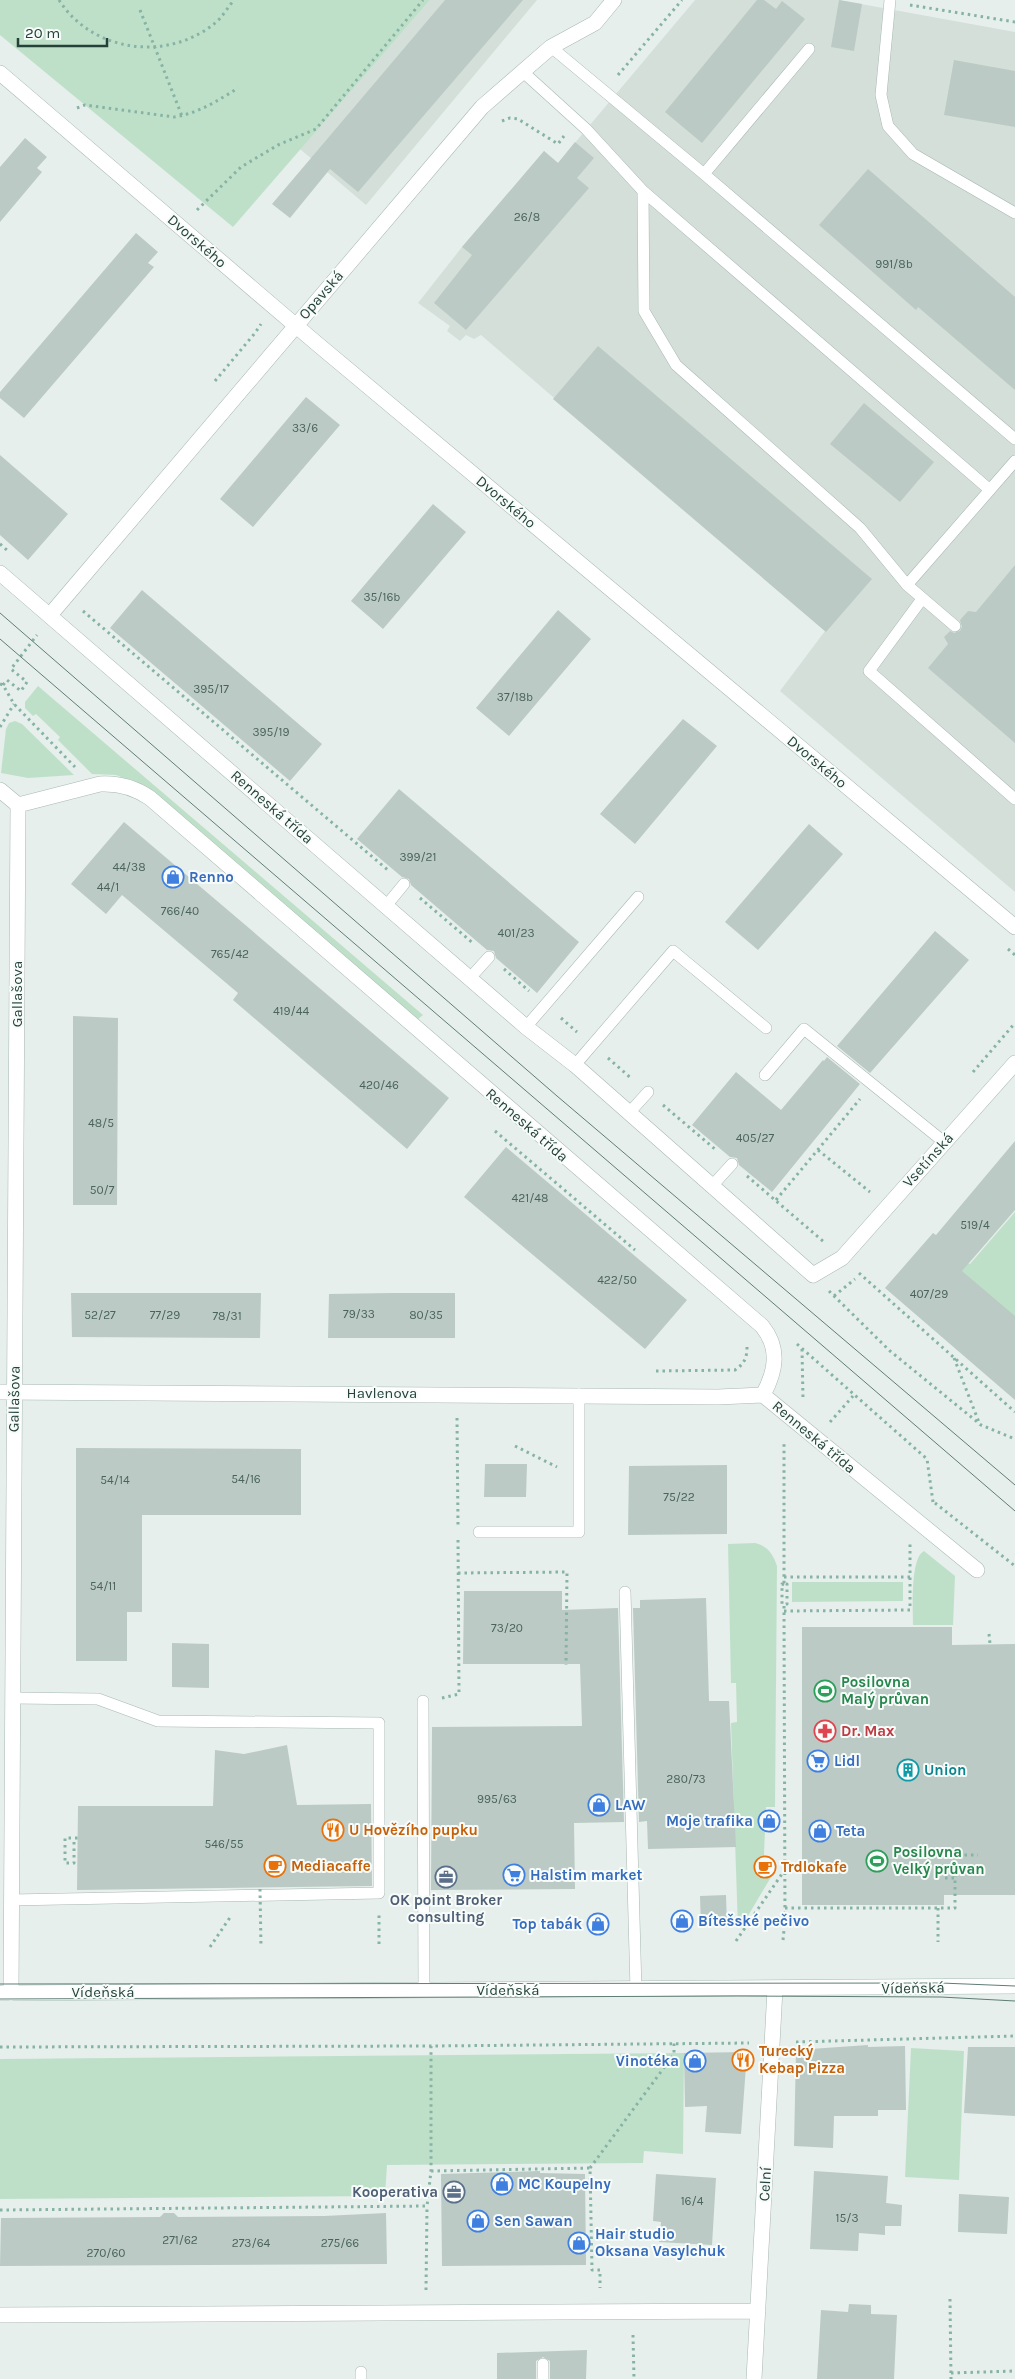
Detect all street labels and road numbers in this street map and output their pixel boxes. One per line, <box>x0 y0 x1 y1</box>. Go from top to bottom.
street label: Dvorského <box>164 210 230 272</box>
street label: Opavská <box>295 267 347 323</box>
street label: Dvorského <box>472 472 540 532</box>
street label: Dvorského <box>783 732 851 792</box>
street label: Renneská třída <box>227 766 317 848</box>
street label: Gallašova <box>8 961 26 1027</box>
street label: Renneská třída <box>482 1084 572 1166</box>
street label: Vsetínská <box>899 1129 957 1191</box>
street label: Gallašova <box>4 1366 24 1432</box>
street label: Havlenova <box>347 1384 417 1402</box>
street label: Renneská třída <box>769 1397 859 1477</box>
street label: Vídeňská <box>881 1978 945 1998</box>
street label: Vídeňská <box>476 1981 540 1999</box>
street label: Vídeňská <box>71 1983 135 2001</box>
street label: Celní <box>755 2166 775 2202</box>

